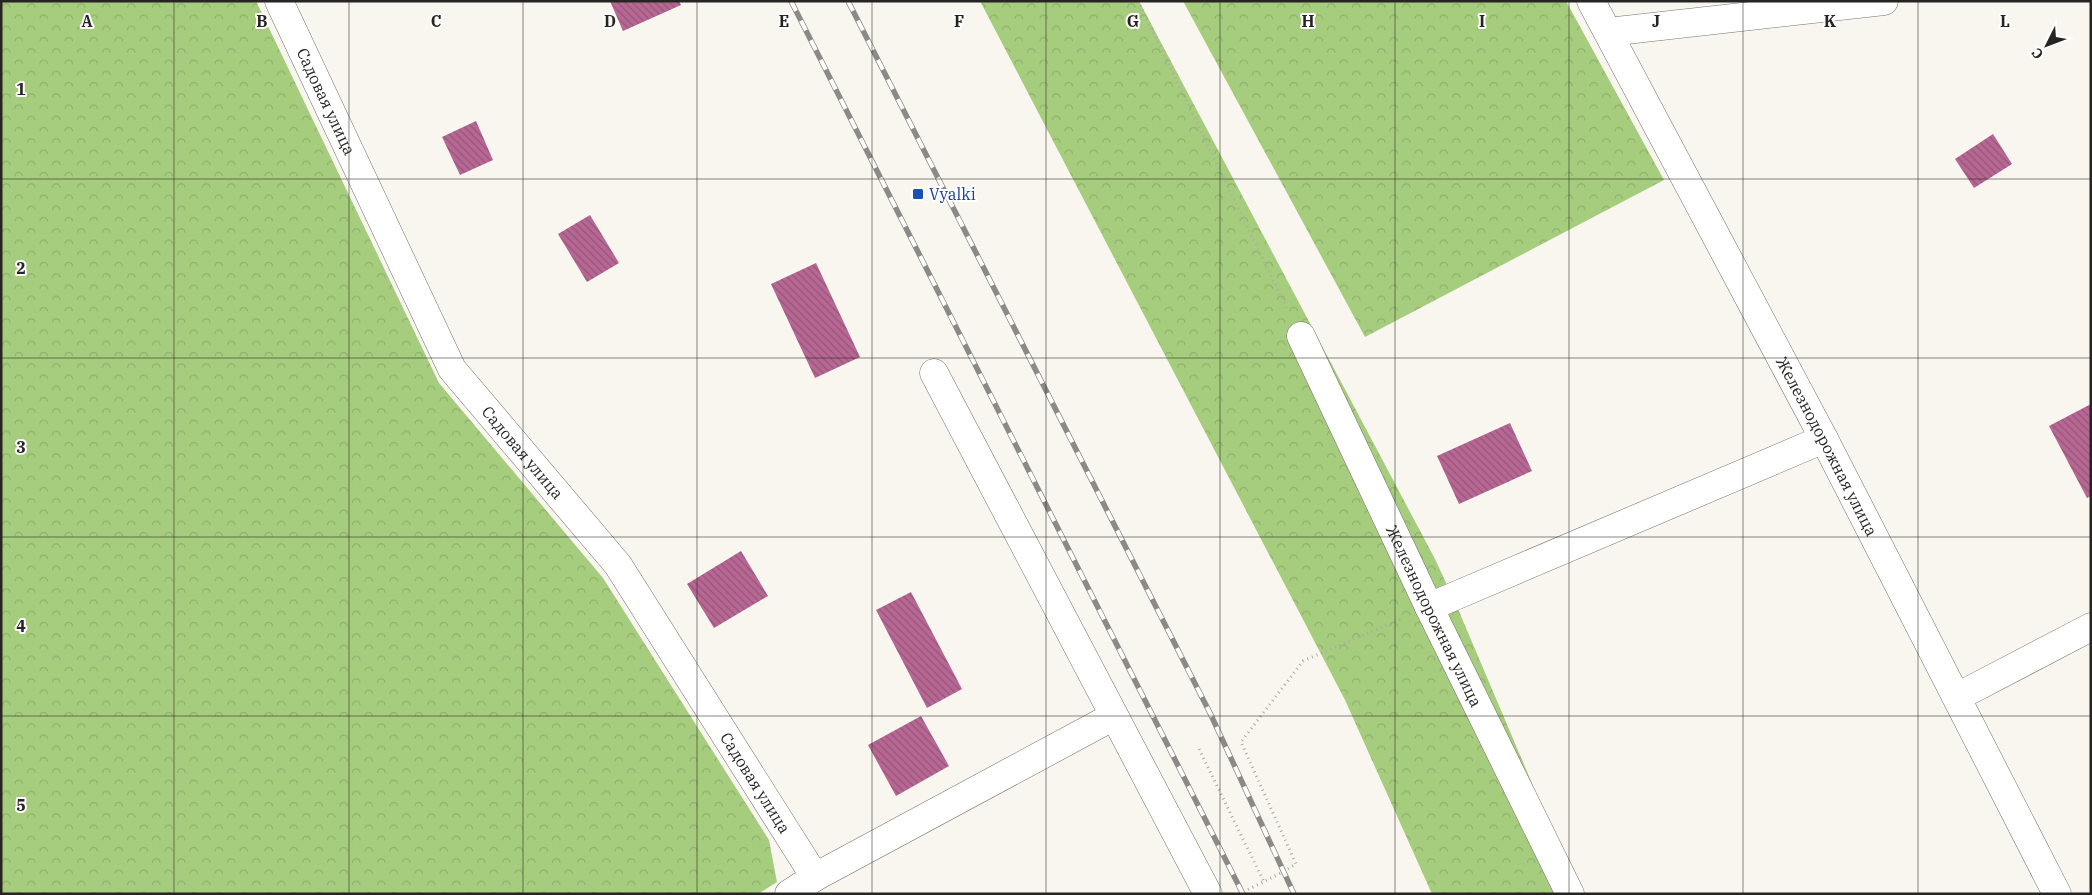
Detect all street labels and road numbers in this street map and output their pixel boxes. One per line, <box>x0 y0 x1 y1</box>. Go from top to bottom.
street label: Садовая улица <box>293 45 360 158</box>
street label: Железнодорожная улица <box>1772 353 1882 540</box>
street label: Садовая улица <box>478 402 568 503</box>
street label: Железнодорожная улица <box>1382 522 1487 710</box>
street label: Садовая улица <box>716 728 795 837</box>

